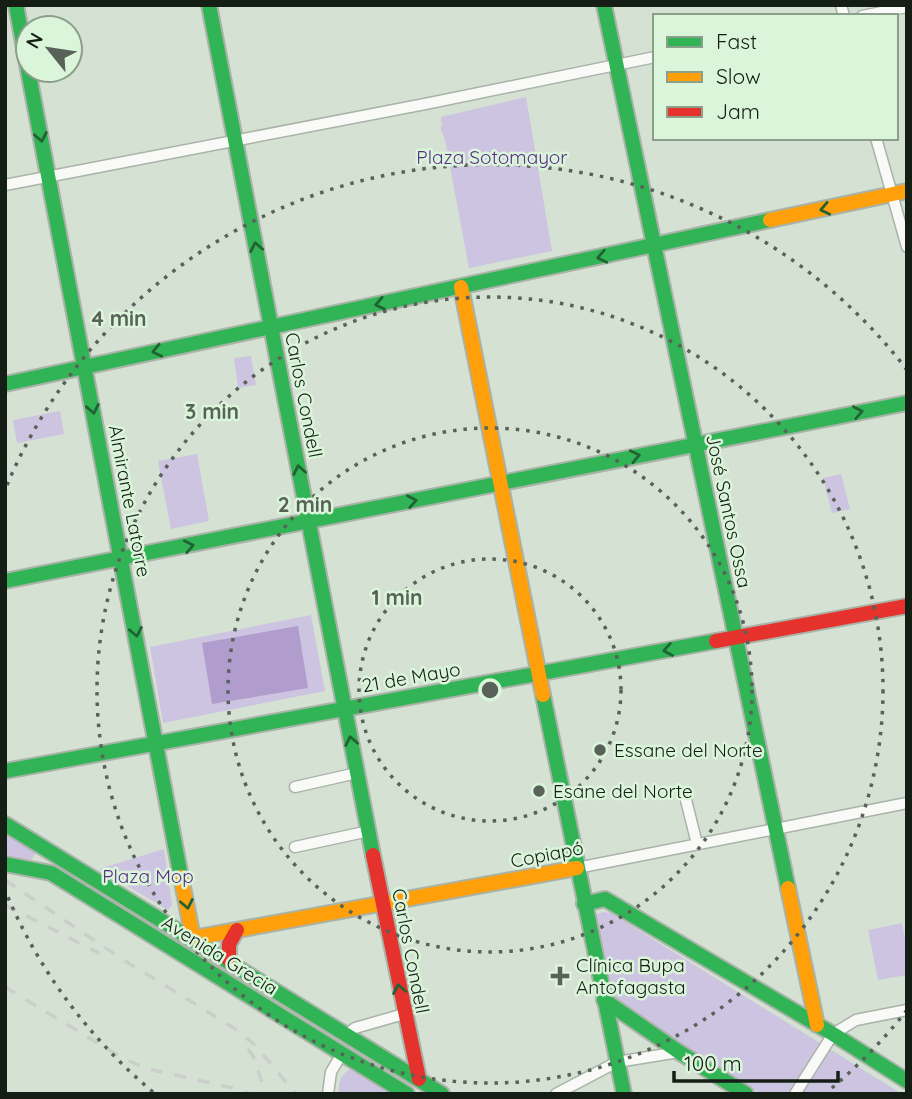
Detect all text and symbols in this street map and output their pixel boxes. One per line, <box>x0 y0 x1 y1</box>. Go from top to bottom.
north arrow <box>14 14 84 84</box>
legend <box>653 14 898 140</box>
text: N <box>20 28 48 53</box>
text: Fast <box>716 28 757 54</box>
text: Slow <box>716 63 761 89</box>
text: Jam <box>716 98 760 124</box>
one-way arrow <box>33 131 48 143</box>
park label: Plaza Sotomayor <box>416 145 568 169</box>
one-way arrow <box>819 201 831 215</box>
one-way arrow <box>249 241 264 252</box>
one-way arrow <box>596 248 608 263</box>
one-way arrow <box>374 296 386 311</box>
text: 4 min <box>91 305 147 331</box>
street label: Carlos Condell <box>280 330 328 460</box>
one-way arrow <box>151 343 163 358</box>
text: 3 min <box>185 398 239 424</box>
one-way arrow <box>85 403 100 415</box>
one-way arrow <box>852 406 864 421</box>
street label: Almirante Latorre <box>103 423 157 579</box>
street label: José Santos Ossa <box>701 432 757 590</box>
one-way arrow <box>629 450 641 465</box>
one-way arrow <box>292 464 307 476</box>
text: 2 min <box>278 491 332 517</box>
one-way arrow <box>406 495 418 510</box>
one-way arrow <box>183 539 195 554</box>
text: 1 min <box>372 584 422 610</box>
one-way arrow <box>127 626 142 638</box>
one-way arrow <box>662 641 674 656</box>
street label: 21 de Mayo <box>360 657 462 697</box>
centre of rings <box>478 678 502 702</box>
one-way arrow <box>345 735 360 747</box>
place label: Essane del Norte <box>614 738 763 762</box>
marker: Essane del Norte <box>592 742 608 758</box>
place label: Esane del Norte <box>553 779 693 803</box>
marker: Esane del Norte <box>531 783 547 799</box>
street label: Copiapó <box>508 835 586 873</box>
park label: Plaza Mop <box>102 864 194 888</box>
street label: Carlos Condell <box>387 886 435 1016</box>
one-way arrow <box>179 898 194 910</box>
street label: Avenida Grecia <box>158 910 282 1000</box>
place label: Clínica Bupa Antofagasta <box>576 953 686 999</box>
marker: Clínica Bupa Antofagasta <box>550 966 570 986</box>
one-way arrow <box>392 983 407 995</box>
scale bar <box>674 1040 838 1084</box>
text: 100 m <box>684 1050 742 1076</box>

